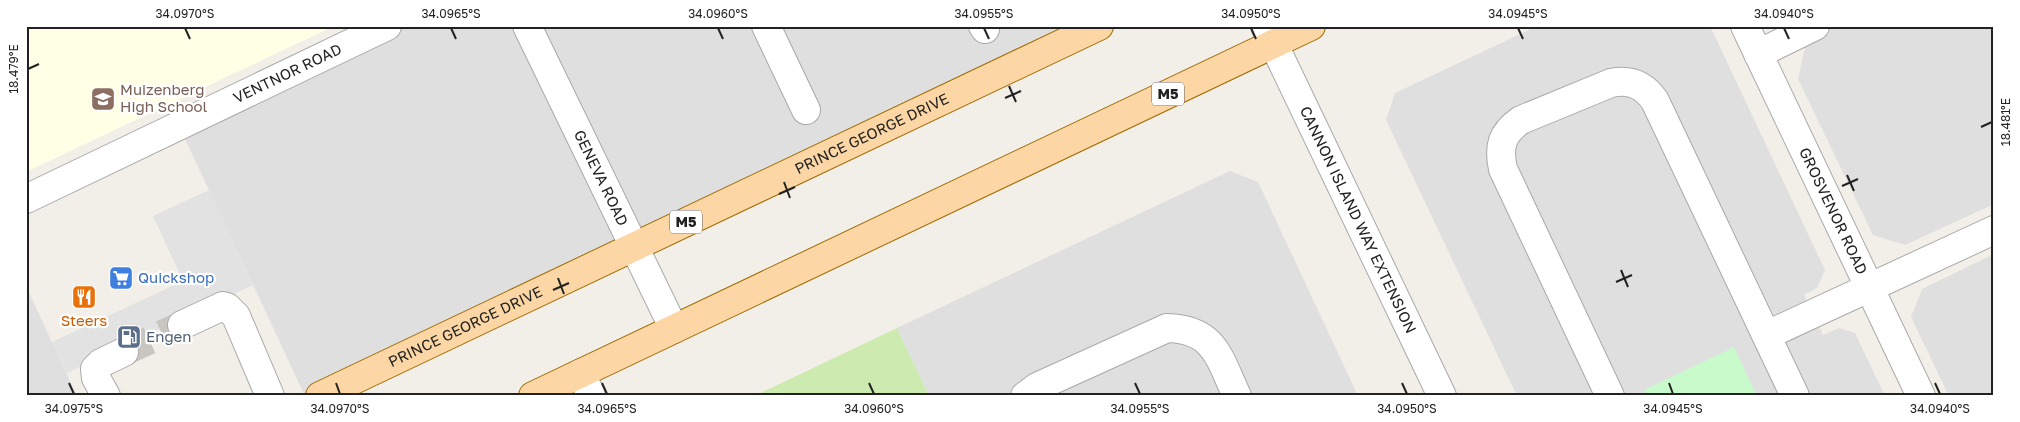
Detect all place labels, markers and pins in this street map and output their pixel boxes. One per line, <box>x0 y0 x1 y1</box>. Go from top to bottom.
place label: Muizenberg High School <box>120 80 208 115</box>
school or university icon: Muizenberg High School <box>90 86 116 112</box>
supermarket icon: Quickshop <box>108 265 134 291</box>
place label: Quickshop <box>138 268 214 286</box>
restaurant icon: Steers <box>71 284 97 310</box>
place label: Steers <box>61 311 107 329</box>
fuel station icon: Engen <box>116 324 142 350</box>
place label: Engen <box>146 327 192 345</box>

